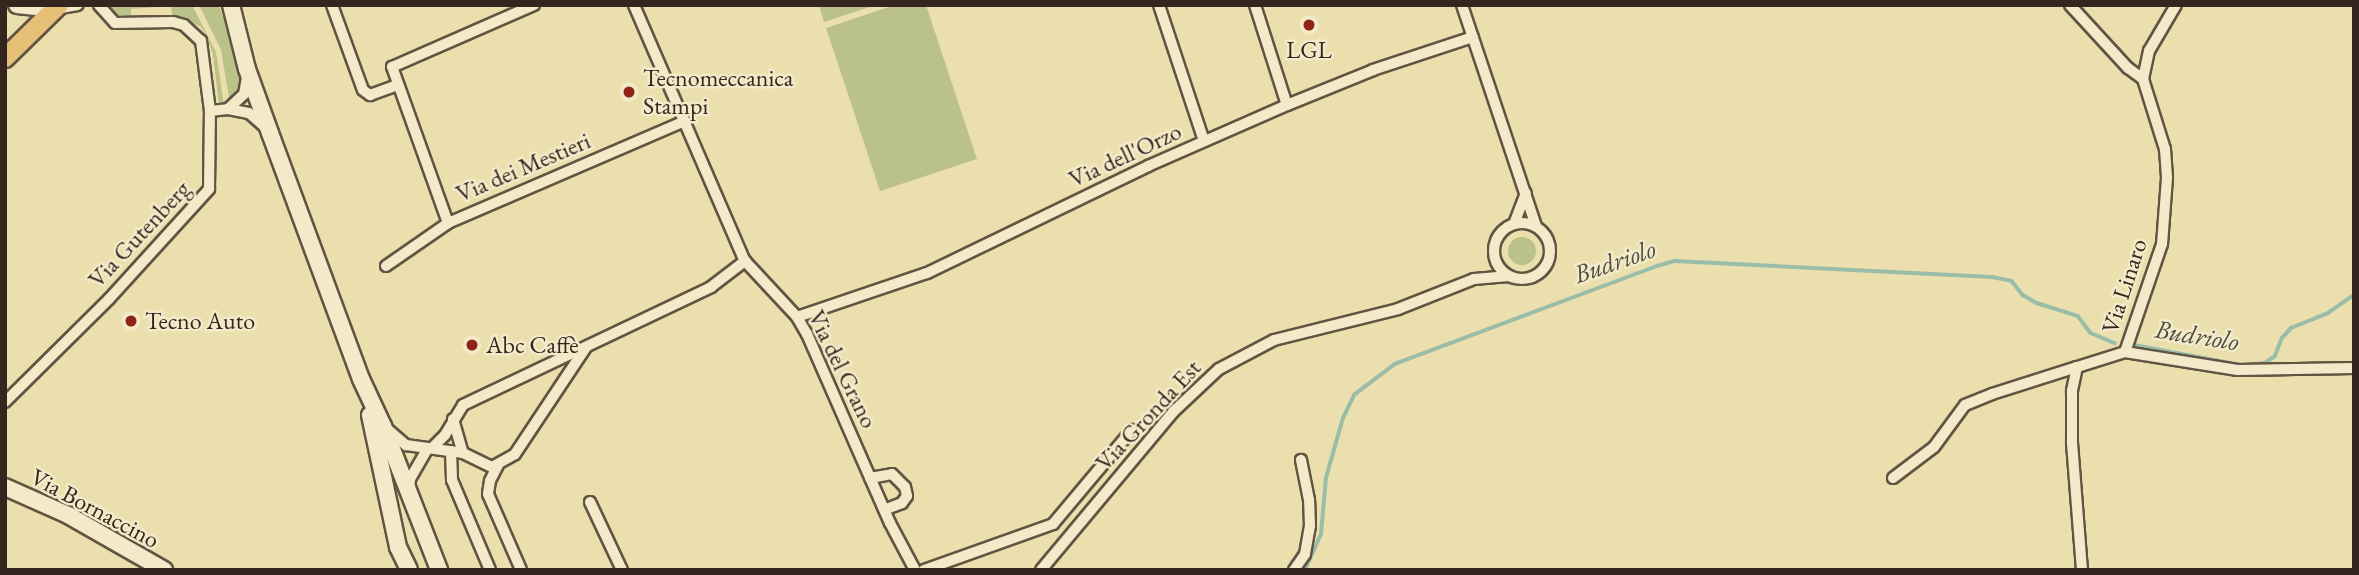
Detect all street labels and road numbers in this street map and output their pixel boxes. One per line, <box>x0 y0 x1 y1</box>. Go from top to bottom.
street label: Via dell'Orzo <box>1064 116 1186 194</box>
street label: Via dei Mestieri <box>452 126 594 208</box>
street label: Via Gutenberg <box>82 175 196 293</box>
street label: Via Linaro <box>2095 235 2153 337</box>
street label: Via del Grano <box>802 305 884 433</box>
street label: Via Gronda Est <box>1089 354 1207 476</box>
street label: Via Bornaccino <box>26 462 164 554</box>

